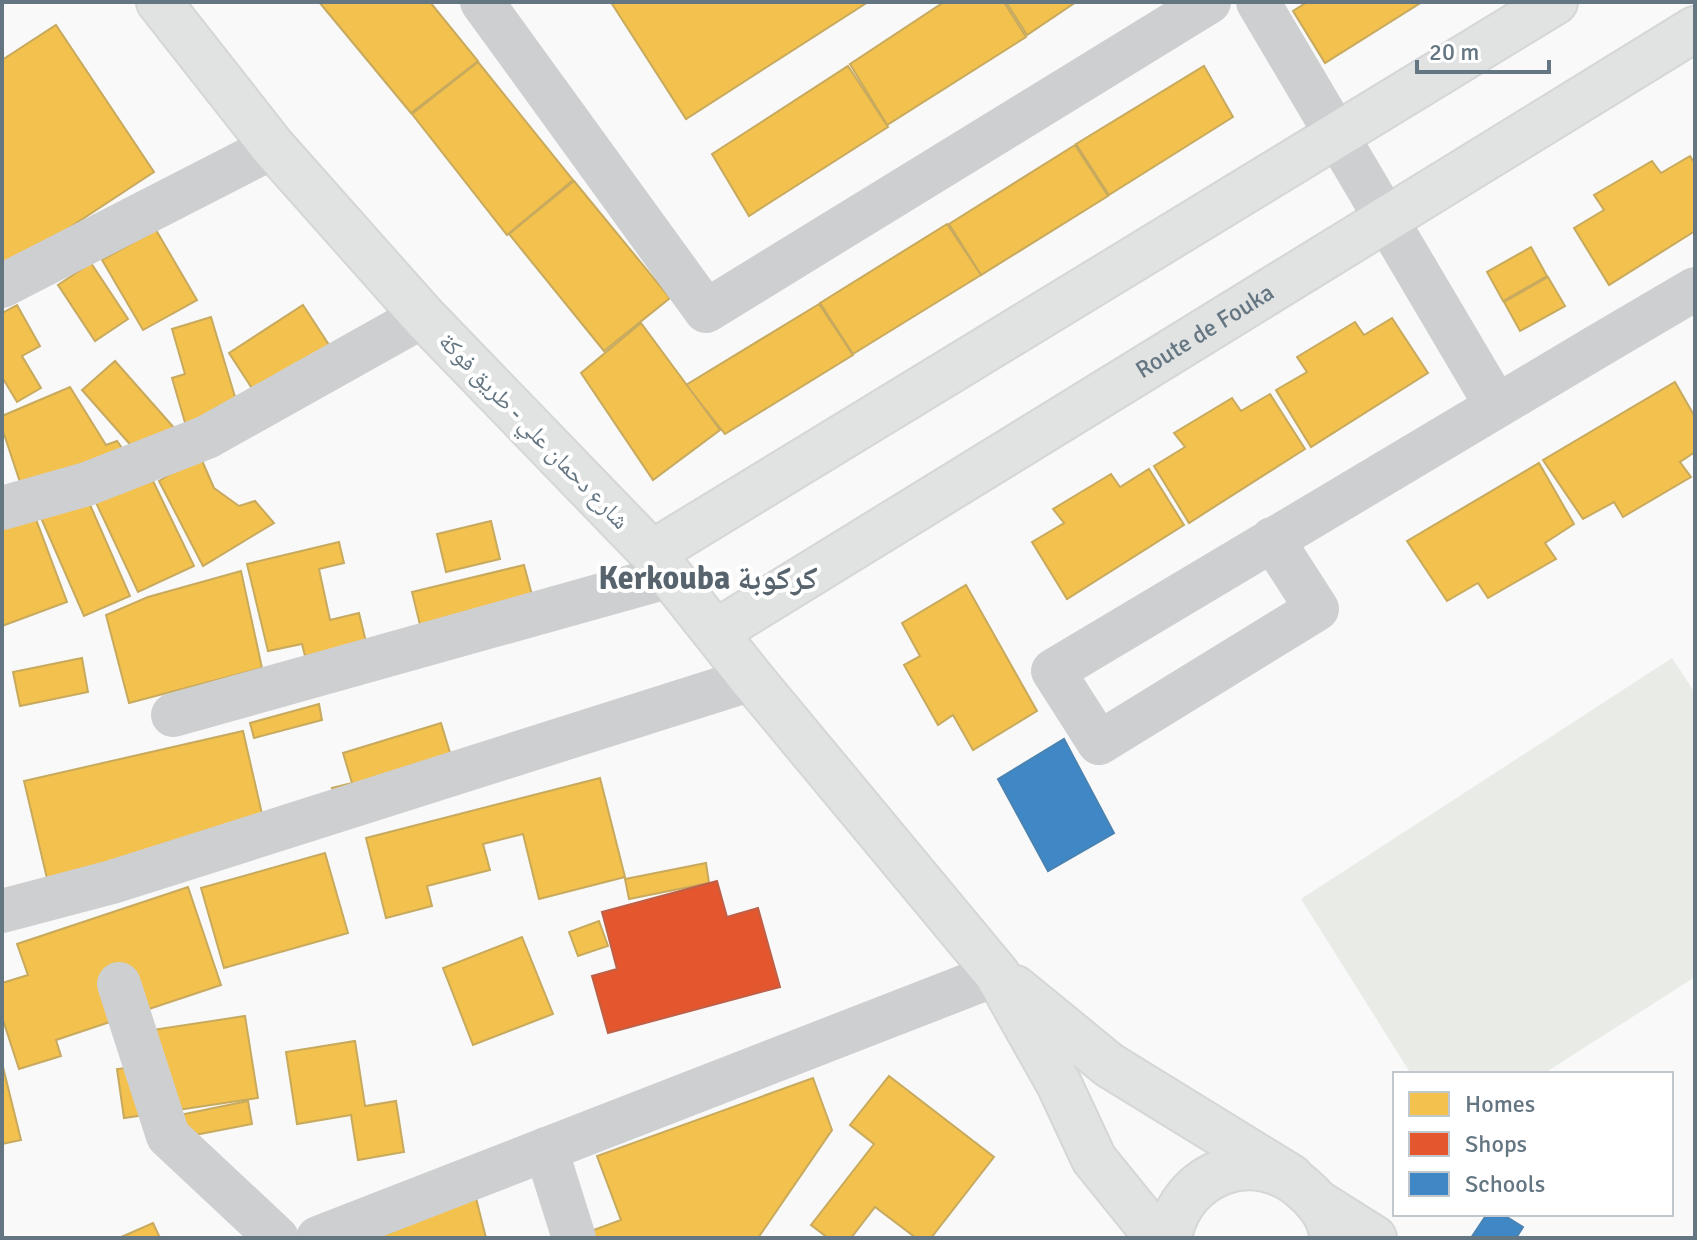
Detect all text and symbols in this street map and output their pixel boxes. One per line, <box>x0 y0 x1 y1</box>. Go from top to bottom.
scale bar <box>1417 24 1549 74</box>
text: 20 m <box>1429 37 1479 67</box>
street label: Route de Fouka <box>1130 277 1279 385</box>
street label: شارع دحمان علي - طريق فوكة <box>429 327 636 538</box>
district label: Kerkouba كركوبة <box>598 559 818 598</box>
legend <box>1393 1072 1673 1216</box>
text: Homes <box>1465 1089 1535 1119</box>
text: Shops <box>1465 1129 1527 1159</box>
text: Schools <box>1465 1169 1545 1199</box>

